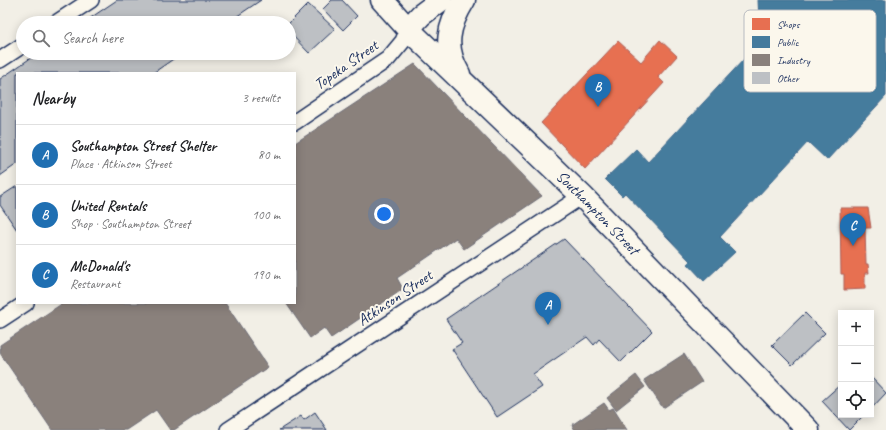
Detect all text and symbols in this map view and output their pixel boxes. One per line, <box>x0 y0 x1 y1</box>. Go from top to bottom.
legend <box>744 10 876 92</box>
search box <box>16 16 296 60</box>
text: Shops <box>777 17 801 31</box>
icon: search <box>30 27 52 49</box>
text: Search here <box>62 29 123 48</box>
street label: Topeka Street <box>310 35 383 94</box>
text: Public <box>777 35 799 49</box>
text: Industry <box>777 53 811 67</box>
text: Other <box>777 71 800 85</box>
pin: B <box>585 74 611 107</box>
text: Nearby <box>32 88 75 109</box>
text: 3 results <box>242 90 280 106</box>
text: Southampton Street Shelter <box>70 137 216 156</box>
text: A <box>42 147 48 163</box>
text: 80 m <box>258 147 280 163</box>
text: Place · Atkinson Street <box>70 156 171 172</box>
street label: Southampton Street <box>552 166 645 261</box>
text: United Rentals <box>70 197 146 216</box>
your location <box>374 204 394 224</box>
text: B <box>42 207 48 223</box>
text: 100 m <box>252 207 280 223</box>
pin: C <box>840 213 866 246</box>
text: Shop · Southampton Street <box>70 216 190 232</box>
text: McDonald's <box>70 257 129 276</box>
street label: Atkinson Street <box>354 265 438 330</box>
text: C <box>42 267 48 283</box>
text: 190 m <box>252 267 280 283</box>
text: Restaurant <box>70 276 120 292</box>
pin: A <box>535 292 561 325</box>
map controls <box>838 310 874 418</box>
button: + <box>838 310 874 346</box>
button: − <box>838 346 874 382</box>
button: locate <box>838 382 874 418</box>

